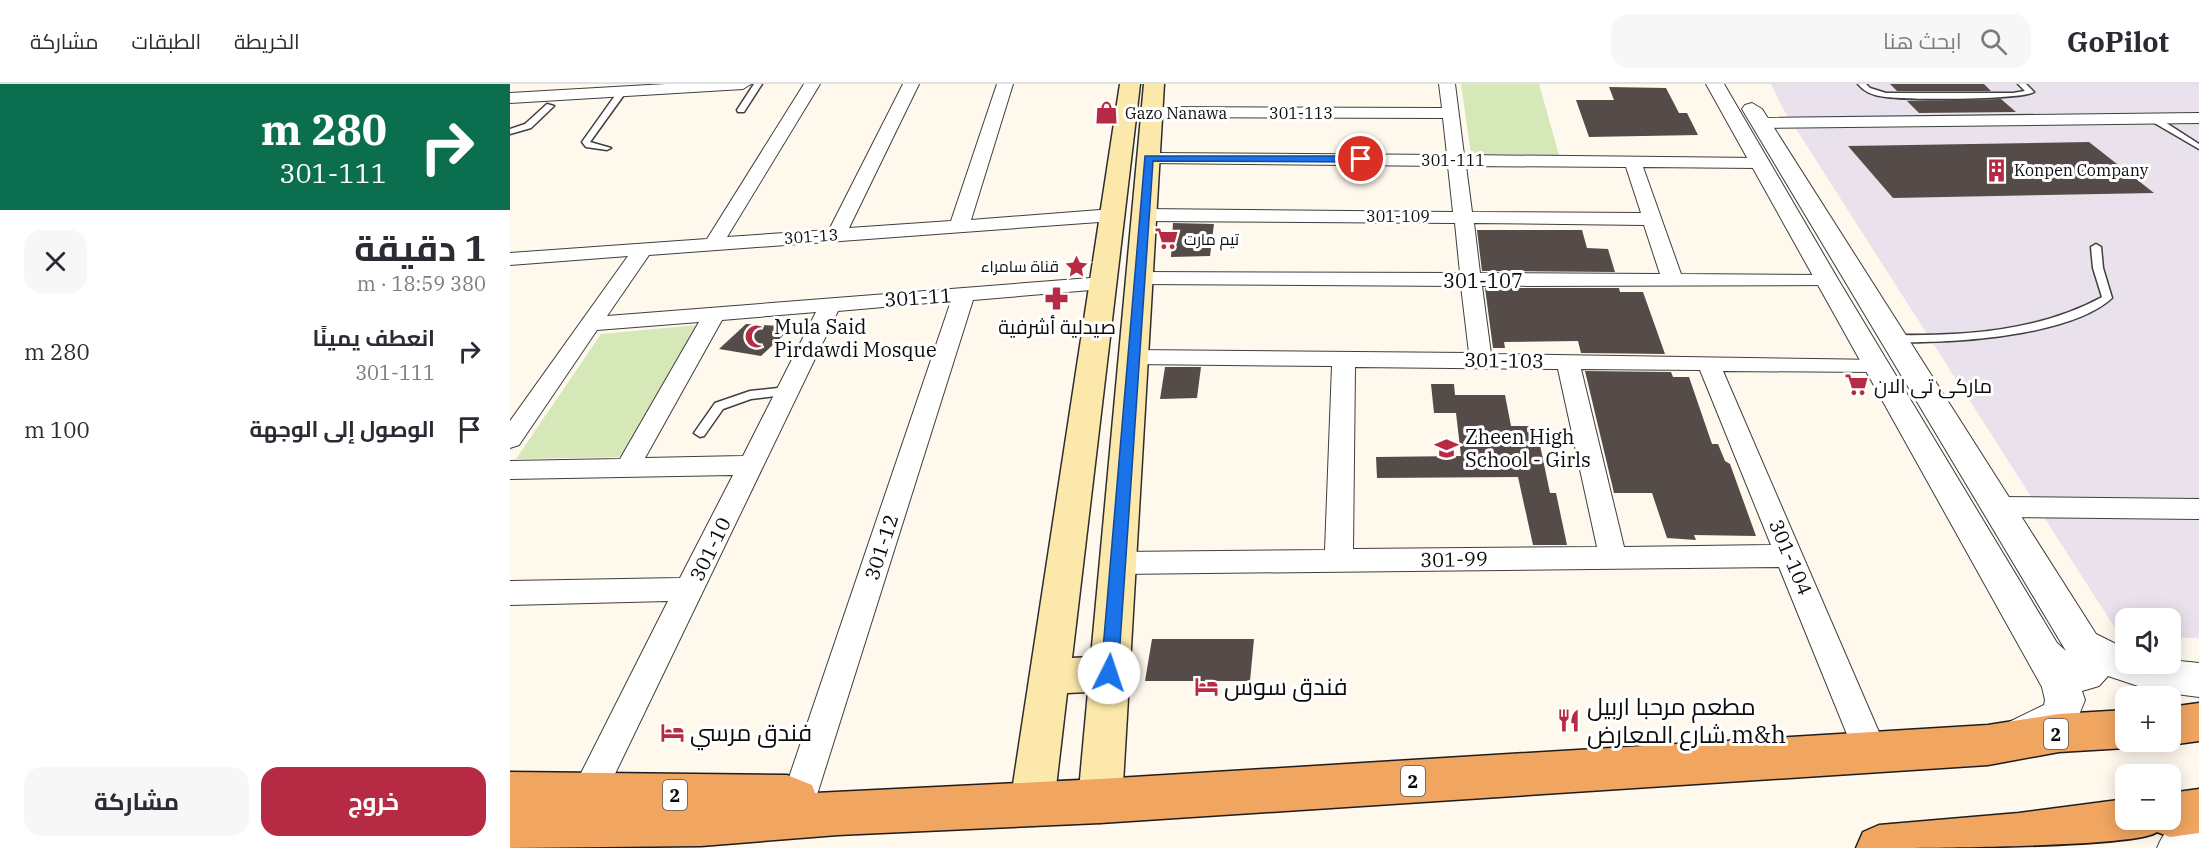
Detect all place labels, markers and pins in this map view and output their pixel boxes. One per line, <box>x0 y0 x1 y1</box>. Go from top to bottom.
shop icon: Gazo Nanawa <box>1094 100 1120 126</box>
place label: Gazo Nanawa <box>1125 103 1227 123</box>
pin <box>1335 133 1386 184</box>
building icon: Konpen Company <box>1983 157 2009 183</box>
place label: Konpen Company <box>2014 160 2149 180</box>
supermarket icon: تیم مارت <box>1153 226 1179 252</box>
place label: تیم مارت <box>1184 229 1240 251</box>
place icon: قناة سامراء <box>1064 253 1090 279</box>
place label: قناة سامراء <box>981 256 1059 276</box>
pharmacy icon: صيدلية أشرفية <box>1044 285 1070 311</box>
place label: Mula Said Pirdawdi Mosque <box>774 313 937 363</box>
place label: صيدلية أشرفية <box>998 313 1116 340</box>
mosque icon: Mula Said Pirdawdi Mosque <box>743 324 769 350</box>
supermarket icon: مارکی تی الان <box>1843 372 1869 398</box>
place label: مارکی تی الان <box>1874 372 1992 399</box>
place label: Zheen High School - Girls <box>1465 423 1591 473</box>
school or university icon: Zheen High School - Girls <box>1434 435 1460 461</box>
place label: فندق سوس <box>1224 670 1348 702</box>
hotel icon: فندق سوس <box>1193 673 1219 699</box>
place label: مطعم مرحبا اربيل شارع المعارض m&h <box>1587 690 1786 751</box>
restaurant icon: مطعم مرحبا اربيل شارع المعارض m&h <box>1556 707 1582 733</box>
place label: فندق مرسي <box>690 716 812 751</box>
hotel icon: فندق مرسي <box>659 719 685 745</box>

